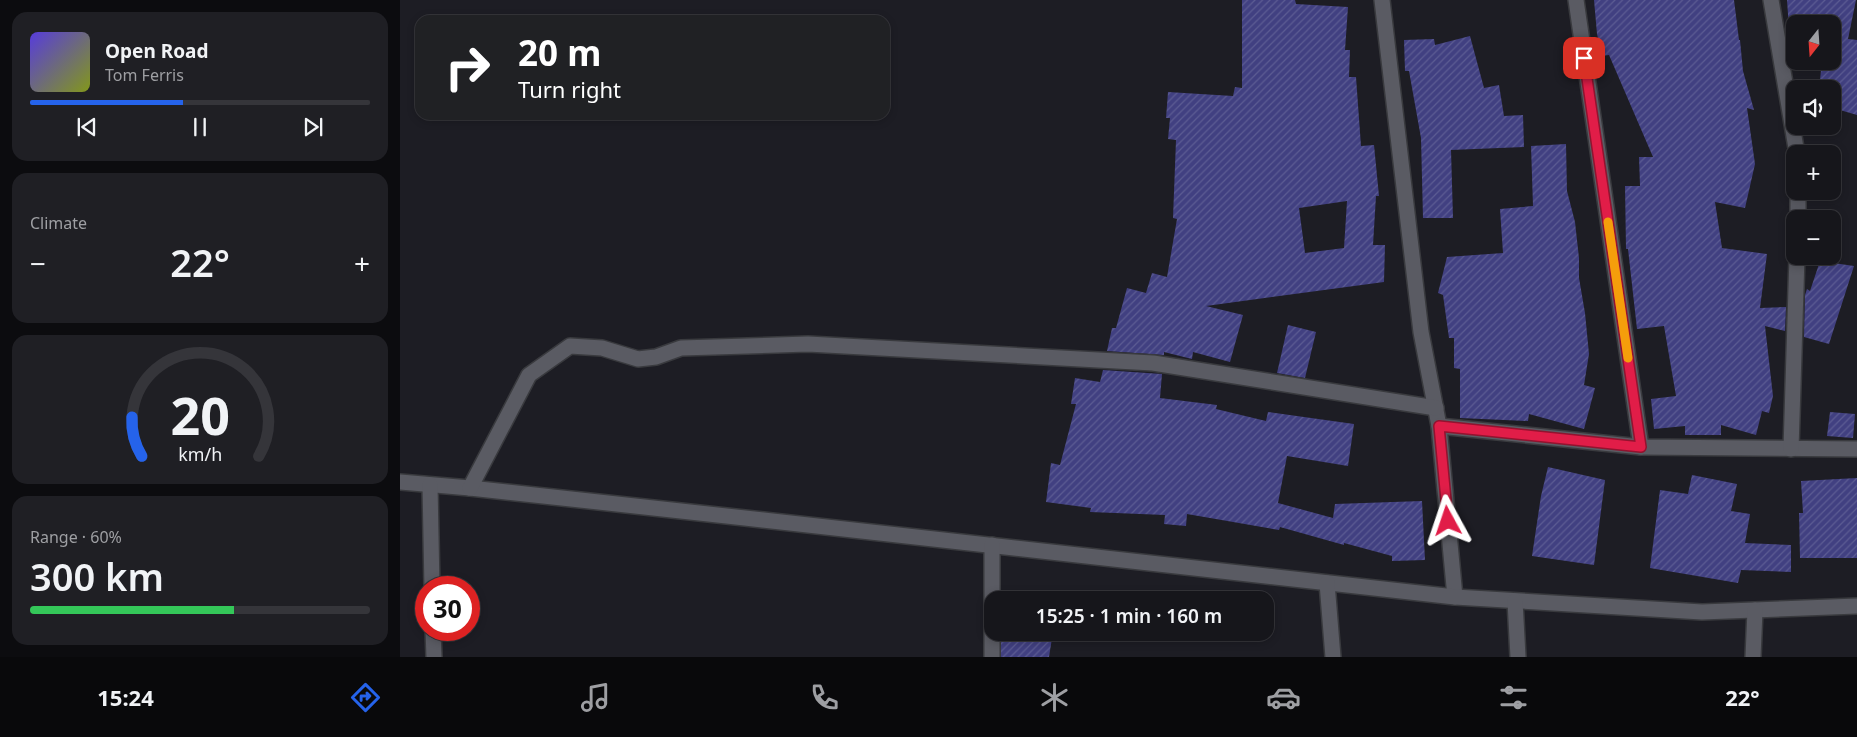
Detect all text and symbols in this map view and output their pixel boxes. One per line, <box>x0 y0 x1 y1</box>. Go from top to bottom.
north arrow <box>1786 15 1841 70</box>
map controls <box>1786 15 1841 265</box>
text: 20 m <box>518 29 601 76</box>
icon: right <box>435 35 500 100</box>
pin <box>1563 37 1605 79</box>
text: Open Road <box>105 38 208 64</box>
icon: arrive <box>1570 44 1598 72</box>
text: Tom Ferris <box>105 64 184 86</box>
text: Turn right <box>518 74 621 104</box>
button: sound <box>1786 80 1841 135</box>
icon: previous <box>73 113 101 141</box>
icon: pause <box>186 113 214 141</box>
icon: next <box>299 113 327 141</box>
button: + <box>1786 145 1841 200</box>
button: − <box>1786 210 1841 265</box>
text: Climate <box>30 212 87 234</box>
text: 22° <box>170 236 230 288</box>
text: − <box>30 244 46 282</box>
text: + <box>354 244 370 282</box>
text: 20 <box>170 379 230 450</box>
text: km/h <box>178 442 222 466</box>
position arrow <box>1421 494 1473 546</box>
text: Range · 60% <box>30 526 122 548</box>
text: 300 km <box>30 550 164 602</box>
speed limit sign: 30 <box>415 576 480 641</box>
text: 15:25 · 1 min · 160 m <box>1036 603 1222 629</box>
icon: directions <box>348 680 383 715</box>
icon: music <box>578 680 613 715</box>
icon: phone <box>807 680 842 715</box>
icon: climate <box>1037 680 1072 715</box>
icon: car <box>1266 680 1301 715</box>
icon: filters <box>1496 680 1531 715</box>
text: 15:24 <box>97 682 154 712</box>
text: 22° <box>1725 682 1760 712</box>

